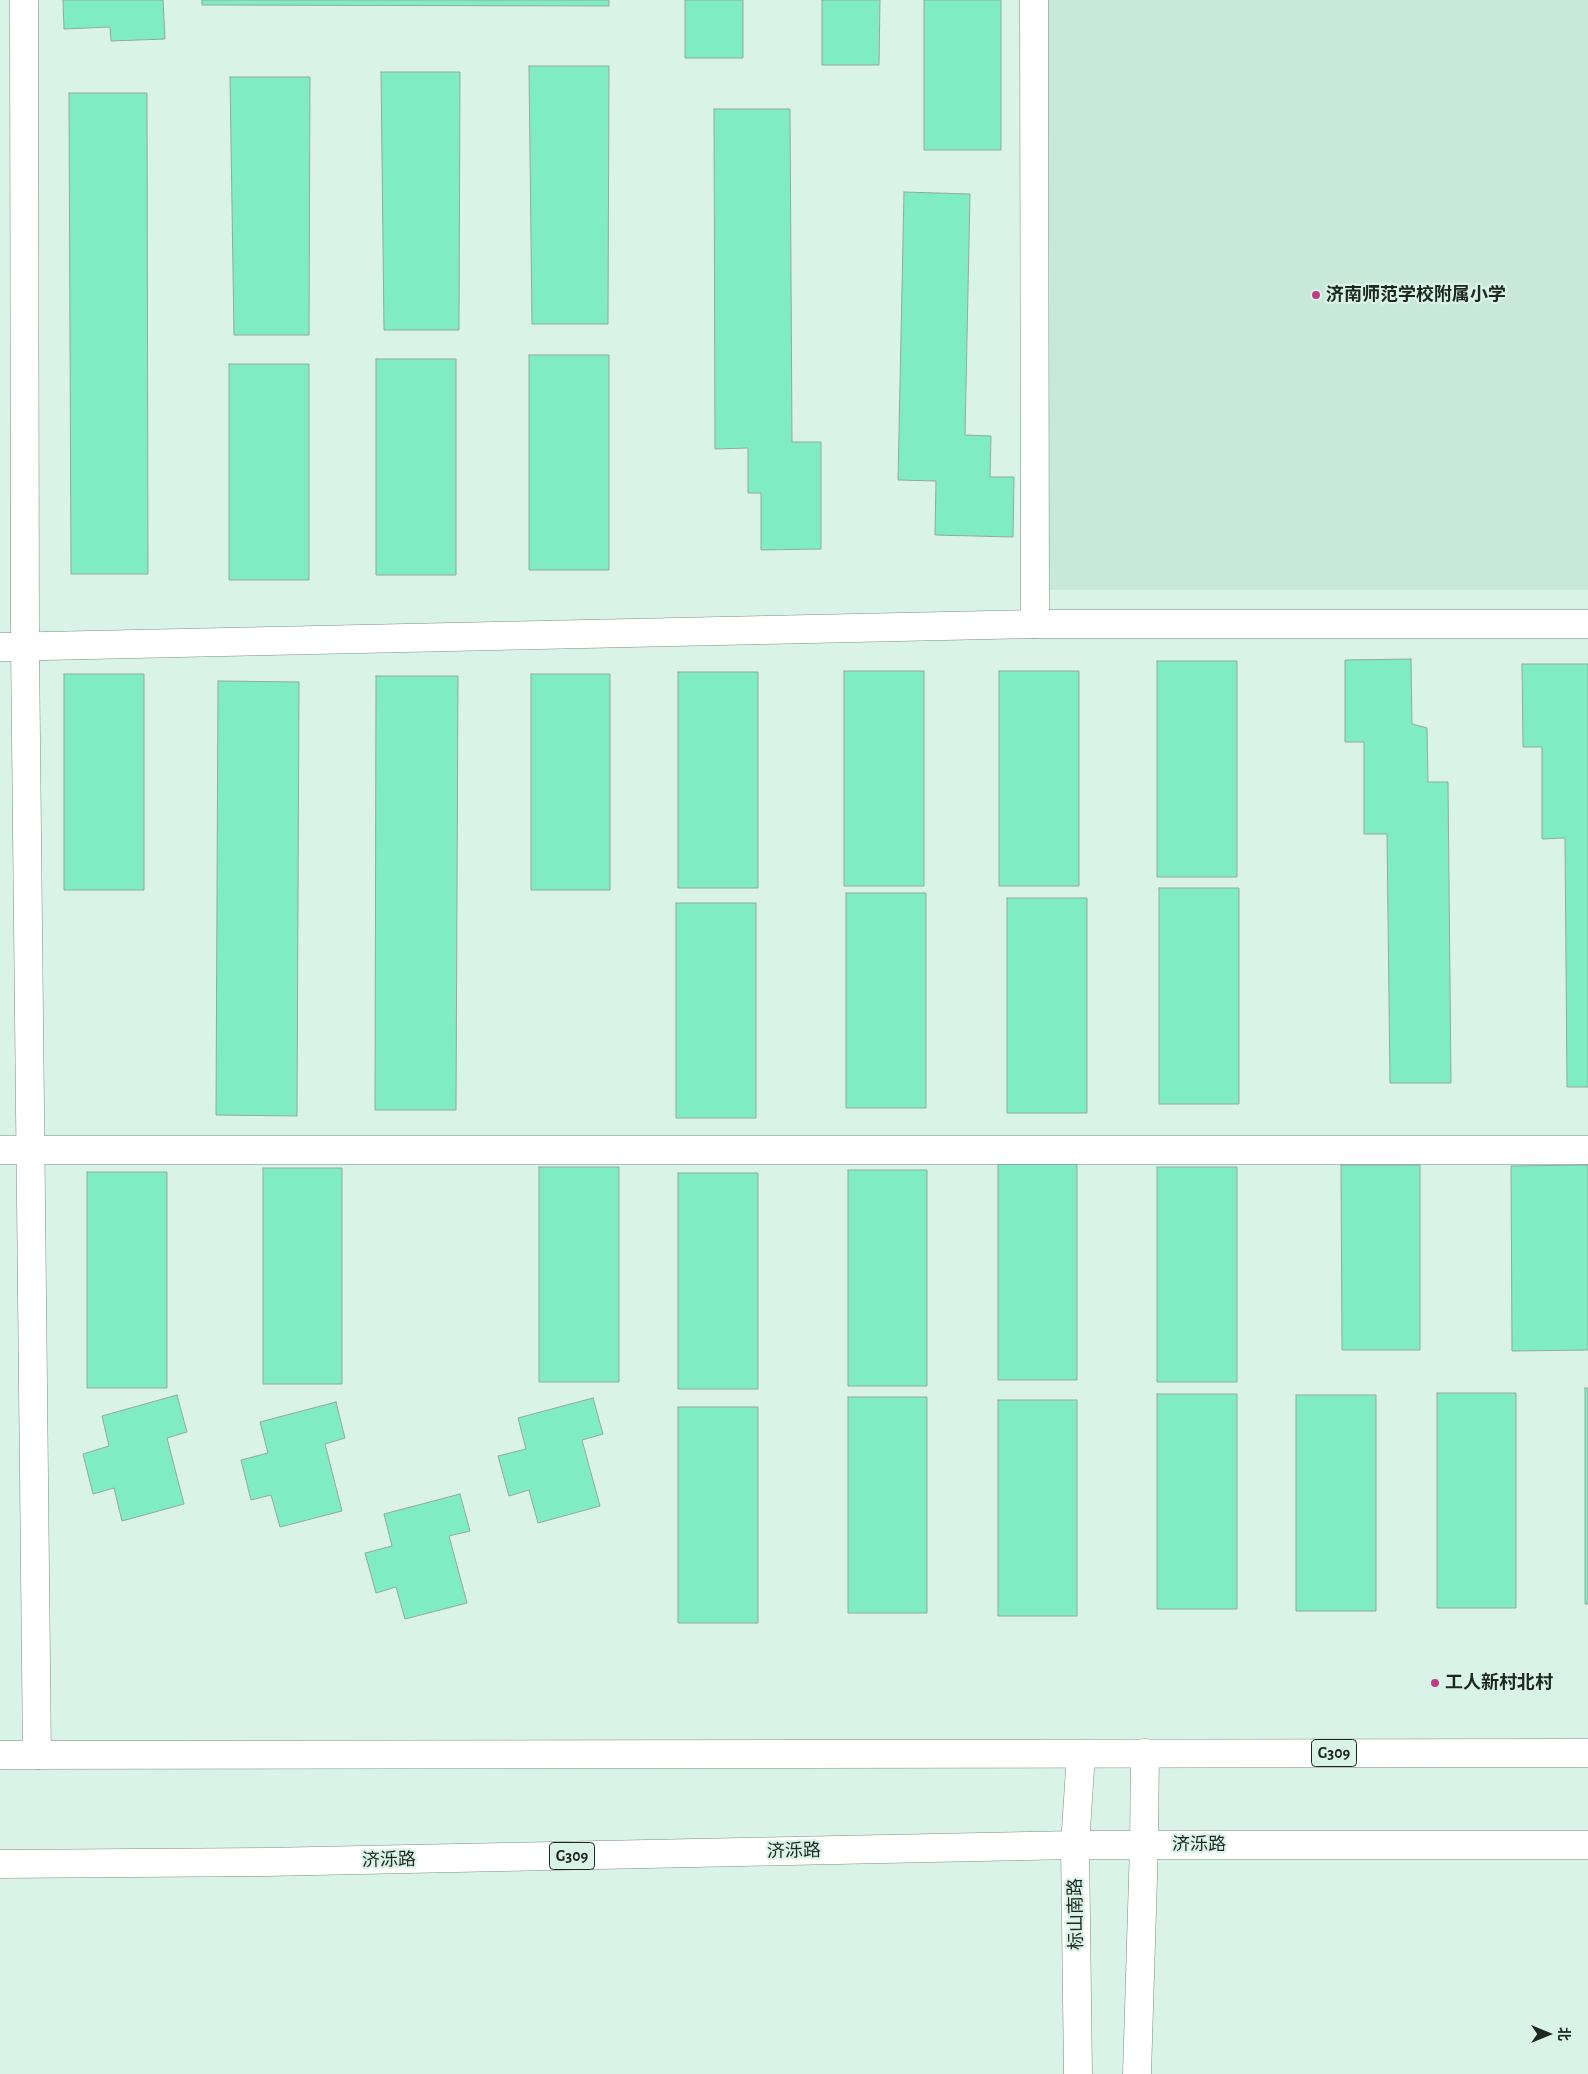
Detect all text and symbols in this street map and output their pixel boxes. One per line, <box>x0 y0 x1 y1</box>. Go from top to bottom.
place label: 济南师范学校附属小学 <box>1326 284 1506 306</box>
marker: 济南师范学校附属小学 <box>1310 289 1322 301</box>
place label: 工人新村北村 <box>1445 1672 1553 1694</box>
marker: 工人新村北村 <box>1429 1677 1441 1689</box>
road number: G309 <box>1312 1740 1356 1766</box>
street label: 济泺路 <box>1172 1834 1226 1856</box>
street label: 济泺路 <box>767 1840 821 1862</box>
road number: G309 <box>550 1842 594 1870</box>
street label: 济泺路 <box>362 1849 416 1871</box>
street label: 标山南路 <box>1065 1878 1087 1950</box>
north arrow <box>1523 2009 1573 2059</box>
text: 北 <box>1556 2027 1570 2041</box>

